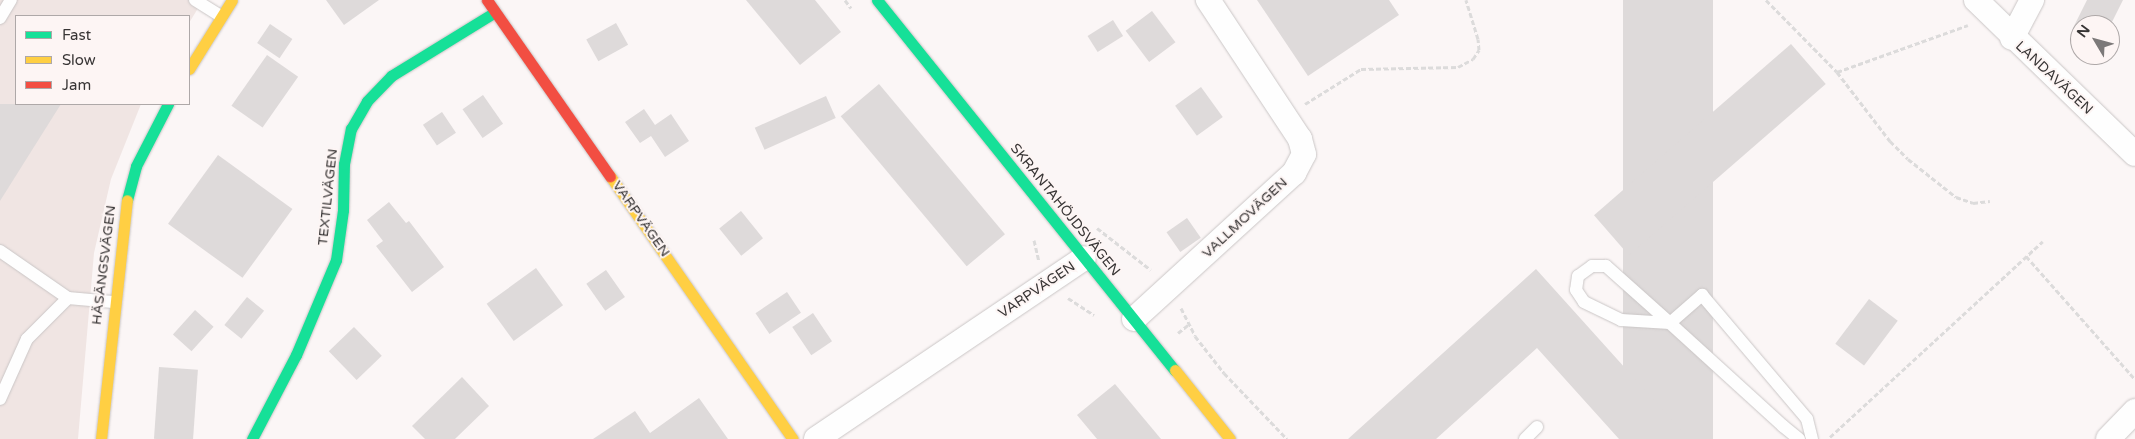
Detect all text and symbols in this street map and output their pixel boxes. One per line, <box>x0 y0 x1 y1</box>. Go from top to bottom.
legend <box>15 15 190 105</box>
north arrow <box>2070 15 2120 65</box>
text: N <box>2073 22 2094 41</box>
text: Fast <box>62 26 91 44</box>
street label: LANDAVÄGEN <box>2012 38 2096 118</box>
text: Slow <box>62 51 96 69</box>
text: Jam <box>62 76 91 94</box>
street label: SKRANTAHÖJDSVÄGEN <box>1007 141 1123 279</box>
street label: TEXTILVÄGEN <box>315 148 341 246</box>
street label: VALLMOVÄGEN <box>1199 174 1291 262</box>
street label: VARPVÄGEN <box>609 178 673 260</box>
street label: HÄSÄNGSVÄGEN <box>88 204 120 326</box>
street label: VARPVÄGEN <box>995 258 1079 322</box>

